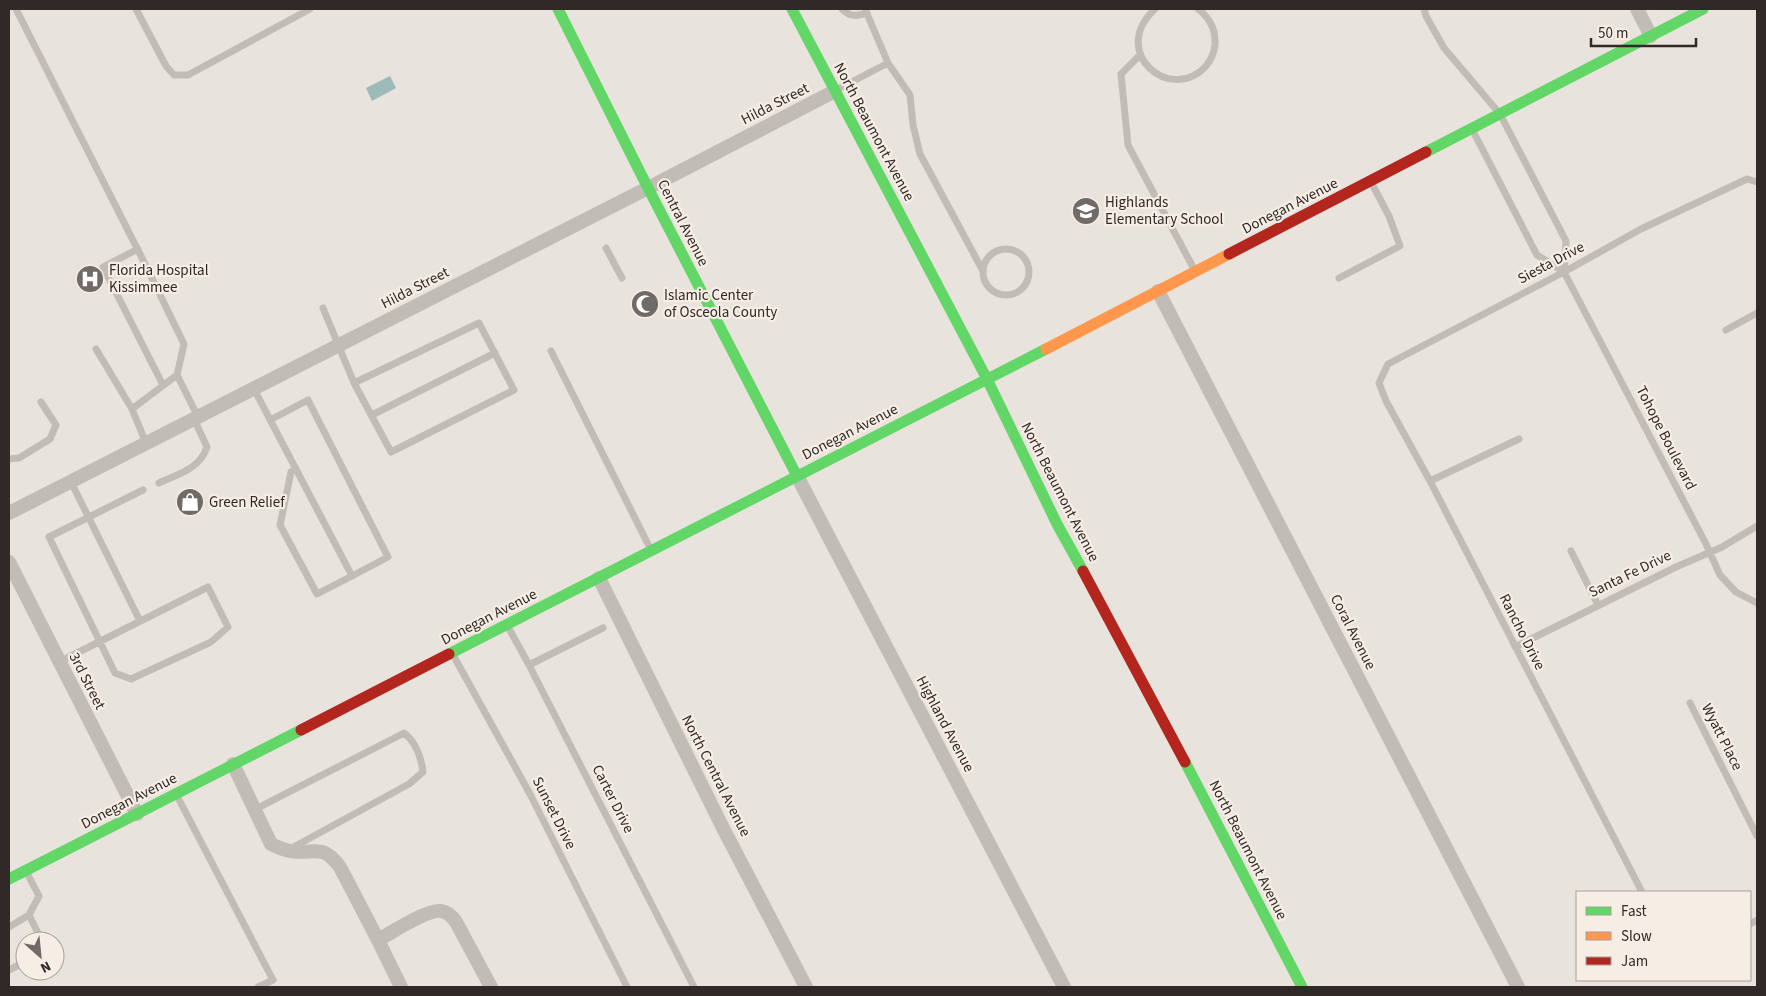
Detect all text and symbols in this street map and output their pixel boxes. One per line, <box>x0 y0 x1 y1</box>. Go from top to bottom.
scale bar <box>1591 15 1696 47</box>
text: 50 m <box>1598 23 1628 44</box>
street label: North Beaumont Avenue <box>829 59 919 205</box>
street label: Hilda Street <box>737 78 813 130</box>
street label: Donegan Avenue <box>1238 173 1342 239</box>
street label: Central Avenue <box>652 176 714 270</box>
place label: Highlands Elementary School <box>1105 192 1223 230</box>
school or university icon: Highlands Elementary School <box>1071 196 1101 226</box>
street label: Siesta Drive <box>1514 237 1588 289</box>
place label: Florida Hospital Kissimmee <box>109 260 209 298</box>
street label: Hilda Street <box>377 262 453 314</box>
hospital icon: Florida Hospital Kissimmee <box>75 264 105 294</box>
place label: Islamic Center of Osceola County <box>664 285 777 323</box>
mosque icon: Islamic Center of Osceola County <box>630 289 660 319</box>
street label: Tohope Boulevard <box>1631 382 1701 494</box>
street label: Donegan Avenue <box>798 399 902 465</box>
street label: North Beaumont Avenue <box>1016 419 1104 565</box>
shop icon: Green Relief <box>175 487 205 517</box>
place label: Green Relief <box>209 492 285 513</box>
street label: Santa Fe Drive <box>1585 545 1675 603</box>
street label: Donegan Avenue <box>437 584 541 650</box>
street label: Rancho Drive <box>1494 590 1550 674</box>
street label: Coral Avenue <box>1325 591 1381 673</box>
street label: 3rd Street <box>64 649 110 713</box>
street label: Highland Avenue <box>911 672 979 776</box>
street label: Wyatt Place <box>1696 700 1748 774</box>
street label: North Central Avenue <box>676 712 756 840</box>
street label: Carter Drive <box>587 761 639 837</box>
street label: Donegan Avenue <box>77 768 181 834</box>
street label: Sunset Drive <box>527 773 581 853</box>
street label: North Beaumont Avenue <box>1204 777 1292 923</box>
legend <box>1576 891 1751 981</box>
text: Fast <box>1621 901 1647 922</box>
text: Slow <box>1621 926 1652 947</box>
north arrow <box>15 931 65 981</box>
text: Jam <box>1621 951 1648 972</box>
text: N <box>37 956 54 978</box>

